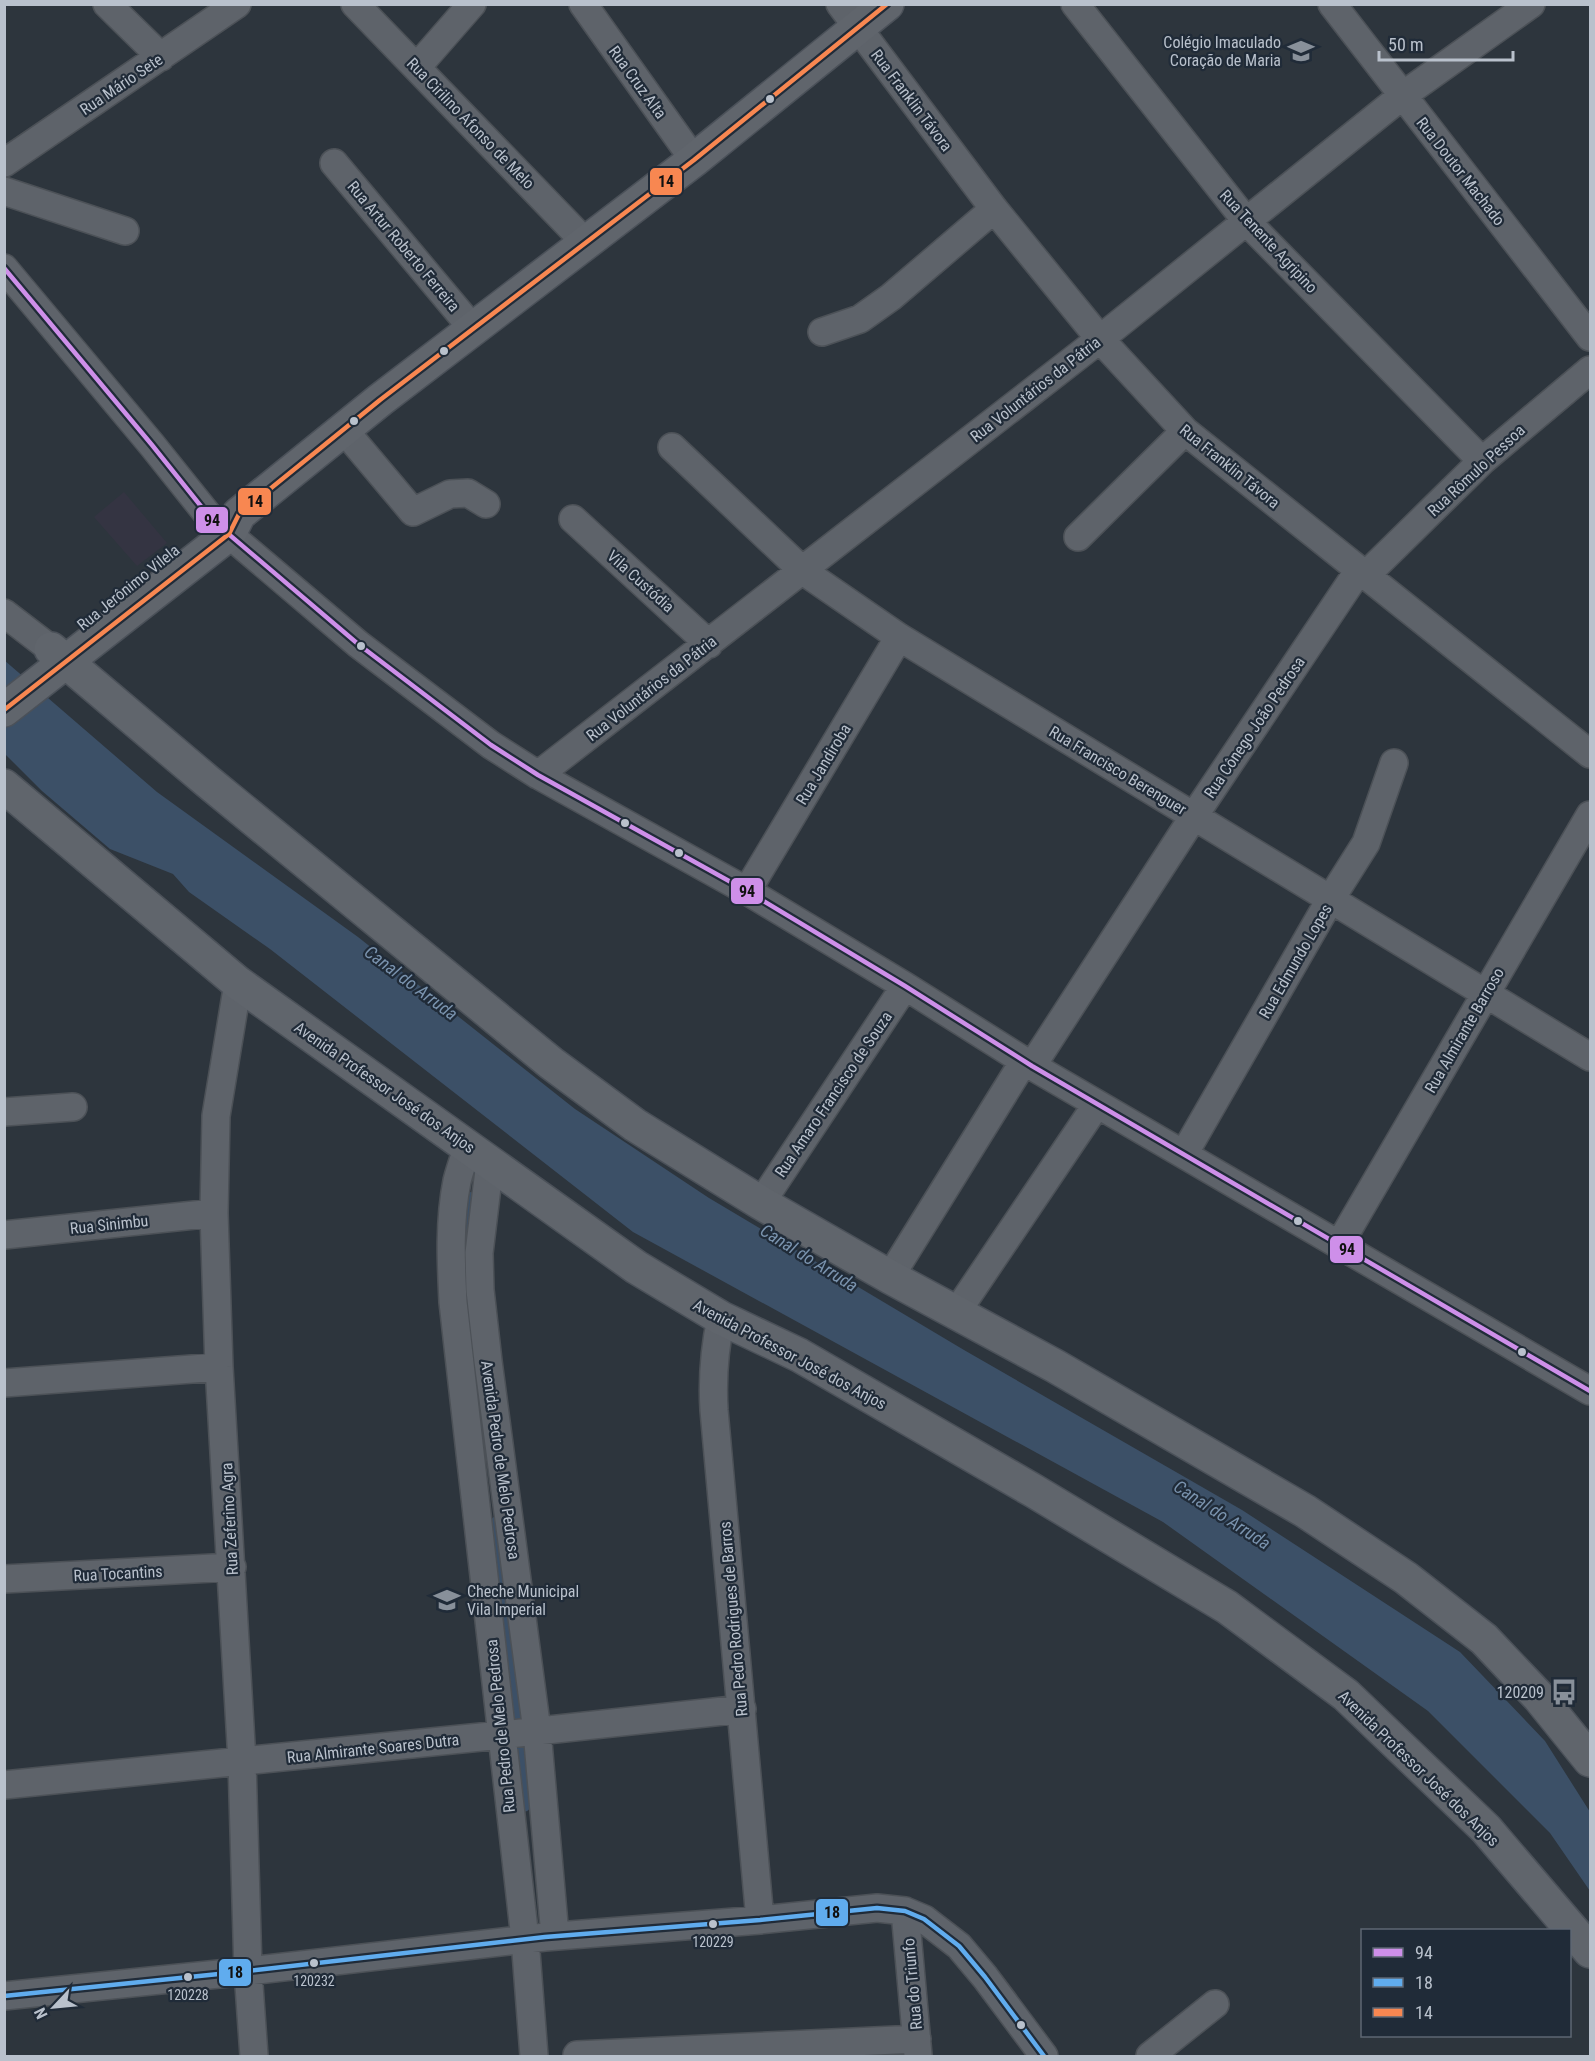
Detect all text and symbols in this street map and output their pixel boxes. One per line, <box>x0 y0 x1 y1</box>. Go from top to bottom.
scale bar <box>1379 24 1512 62</box>
place label: Colégio Imaculado Coração de Maria <box>1163 33 1281 70</box>
text: 50 m <box>1388 34 1423 55</box>
school or university icon: Colégio Imaculado Coração de Maria <box>1286 36 1316 66</box>
street label: Rua Cruz Alta <box>605 42 670 122</box>
street label: Rua Franklin Távora <box>867 46 956 155</box>
street label: Rua Mário Sete <box>76 50 166 119</box>
street label: Rua Cirilino Afonso de Melo <box>403 54 538 193</box>
unlabelled marker <box>764 93 776 105</box>
street label: Rua Doutor Machado <box>1412 113 1509 229</box>
line badge: 14 <box>649 167 683 196</box>
text: 14 <box>658 172 674 191</box>
street label: Rua Artur Roberto Ferreira <box>343 177 464 315</box>
street label: Rua Tenente Agripino <box>1216 186 1321 297</box>
street label: Rua Voluntários da Pátria <box>966 333 1104 446</box>
unlabelled marker <box>438 345 450 357</box>
unlabelled marker <box>348 415 360 427</box>
street label: Rua Franklin Távora <box>1176 420 1283 512</box>
street label: Rua Rômulo Pessoa <box>1424 421 1529 520</box>
line badge: 14 <box>237 487 272 516</box>
text: 14 <box>247 492 263 511</box>
line badge: 94 <box>195 506 229 534</box>
text: 94 <box>204 511 220 530</box>
street label: Rua Jerônimo Vilela <box>73 540 183 634</box>
street label: Vila Custódia <box>603 546 678 616</box>
street label: Rua Voluntários da Pátria <box>582 632 720 745</box>
unlabelled marker <box>355 640 367 652</box>
street label: Rua Cônego João Pedrosa <box>1200 653 1309 802</box>
street label: Rua Jandiroba <box>792 721 855 808</box>
street label: Rua Francisco Berenguer <box>1046 722 1190 819</box>
unlabelled marker <box>619 817 631 829</box>
unlabelled marker <box>673 847 685 859</box>
line badge: 94 <box>730 877 764 905</box>
text: 94 <box>739 882 755 901</box>
street label: Rua Edmundo Lopes <box>1255 901 1336 1022</box>
water label: Canal do Arruda <box>361 941 462 1024</box>
street label: Rua Almirante Barroso <box>1421 964 1508 1096</box>
street label: Rua Amaro Francisco de Souza <box>771 1008 896 1181</box>
street label: Avenida Professor José dos Anjos <box>291 1018 479 1157</box>
street label: Rua Sinimbu <box>69 1211 149 1238</box>
unlabelled marker <box>1292 1215 1304 1227</box>
water label: Canal do Arruda <box>757 1219 862 1296</box>
line badge: 94 <box>1329 1235 1364 1264</box>
text: 94 <box>1339 1240 1355 1259</box>
street label: Avenida Professor José dos Anjos <box>690 1295 890 1414</box>
unlabelled marker <box>1516 1346 1528 1358</box>
street label: Avenida Pedro de Melo Pedrosa <box>477 1360 524 1561</box>
street label: Rua Zeferino Agra <box>217 1462 242 1576</box>
water label: Canal do Arruda <box>1170 1476 1274 1554</box>
street label: Rua Pedro Rodrigues de Barros <box>716 1521 751 1717</box>
street label: Rua Tocantins <box>73 1562 163 1585</box>
place label: Cheche Municipal Vila Imperial <box>467 1582 579 1619</box>
school or university icon: Cheche Municipal Vila Imperial <box>432 1585 462 1615</box>
street label: Rua Pedro de Melo Pedrosa <box>482 1638 519 1814</box>
bus stop icon: 120209 <box>1549 1677 1579 1707</box>
place label: 120209 <box>1497 1683 1544 1702</box>
street label: Avenida Professor José dos Anjos <box>1334 1687 1503 1850</box>
street label: Rua Almirante Soares Dutra <box>286 1730 460 1767</box>
line badge: 18 <box>815 1898 849 1927</box>
text: 18 <box>824 1903 840 1922</box>
marker: 120229 <box>707 1918 719 1930</box>
legend <box>1361 1929 1571 2037</box>
place label: 120229 <box>692 1934 734 1950</box>
street label: Rua do Triunfo <box>899 1937 926 2030</box>
text: 94 <box>1415 1942 1433 1963</box>
marker: 120232 <box>308 1957 320 1969</box>
line badge: 18 <box>218 1958 252 1987</box>
text: 18 <box>227 1963 243 1982</box>
marker: 120228 <box>182 1971 194 1983</box>
text: 18 <box>1415 1972 1433 1993</box>
place label: 120232 <box>293 1973 335 1989</box>
north arrow <box>24 1977 84 2037</box>
place label: 120228 <box>167 1987 209 2003</box>
text: 14 <box>1415 2002 1433 2023</box>
text: N <box>30 2005 52 2022</box>
unlabelled marker <box>1015 2019 1027 2031</box>

